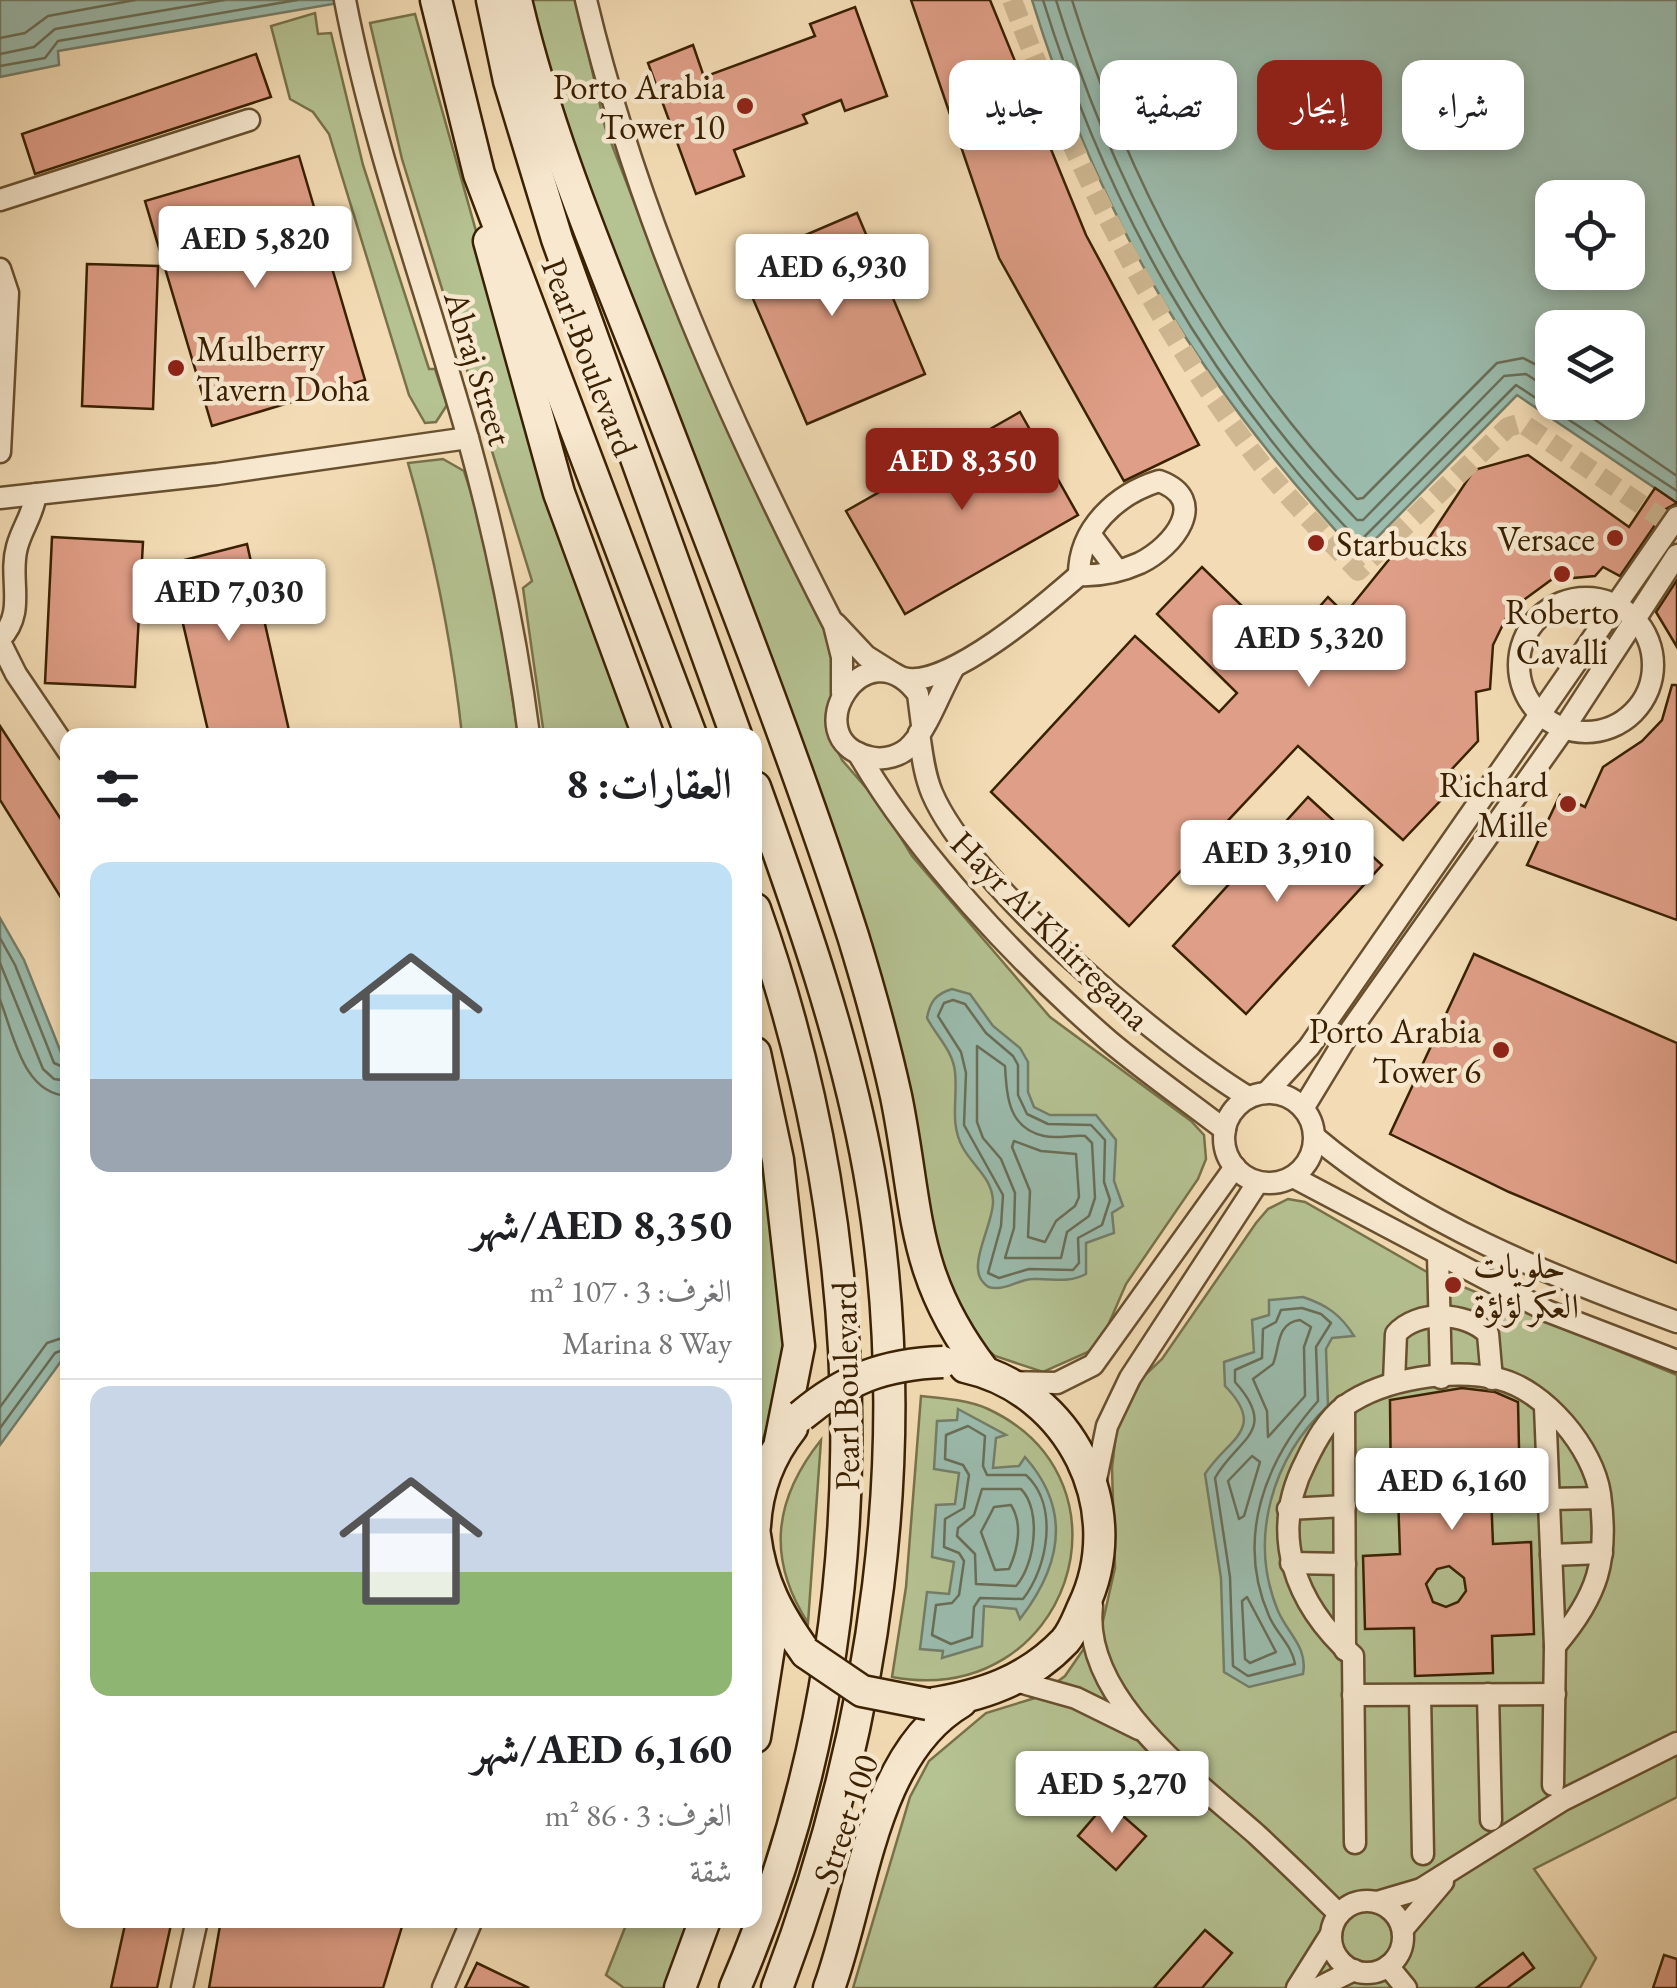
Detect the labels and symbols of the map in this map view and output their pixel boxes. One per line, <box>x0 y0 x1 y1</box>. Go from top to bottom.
place label: Porto Arabia Tower 10 <box>553 64 725 149</box>
marker: Porto Arabia Tower 10 <box>734 95 756 117</box>
pin: AED 5,820 <box>141 206 369 291</box>
pin: AED 6,930 <box>718 234 946 319</box>
street label: Pearl Boulevard <box>532 251 649 463</box>
street label: Abraj Street <box>434 284 524 451</box>
place label: Mulberry Tavern Doha <box>196 326 370 411</box>
marker: Mulberry Tavern Doha <box>165 357 187 379</box>
pin: AED 8,350 <box>848 428 1076 513</box>
place label: Versace <box>1497 516 1595 561</box>
place label: Starbucks <box>1336 521 1467 566</box>
marker: Versace <box>1604 527 1626 549</box>
marker: Starbucks <box>1305 532 1327 554</box>
pin: AED 7,030 <box>115 559 343 644</box>
marker: Roberto Cavalli <box>1551 563 1573 585</box>
place label: Roberto Cavalli <box>1505 589 1619 674</box>
pin: AED 5,320 <box>1195 605 1423 690</box>
place label: Richard Mille <box>1439 762 1548 847</box>
marker: Richard Mille <box>1557 793 1579 815</box>
street label: Hayr Al Khirregana <box>941 820 1161 1040</box>
pin: AED 3,910 <box>1163 820 1391 905</box>
place label: Porto Arabia Tower 6 <box>1309 1008 1481 1093</box>
marker: Porto Arabia Tower 6 <box>1490 1039 1512 1061</box>
place label: حلويات العكر لؤلؤة <box>1473 1243 1579 1328</box>
marker: حلويات العكر لؤلؤة <box>1442 1274 1464 1296</box>
street label: Pearl Boulevard <box>821 1281 869 1491</box>
pin: AED 6,160 <box>1338 1448 1566 1533</box>
street label: Street 100 <box>802 1748 888 1890</box>
pin: AED 5,270 <box>998 1751 1226 1836</box>

